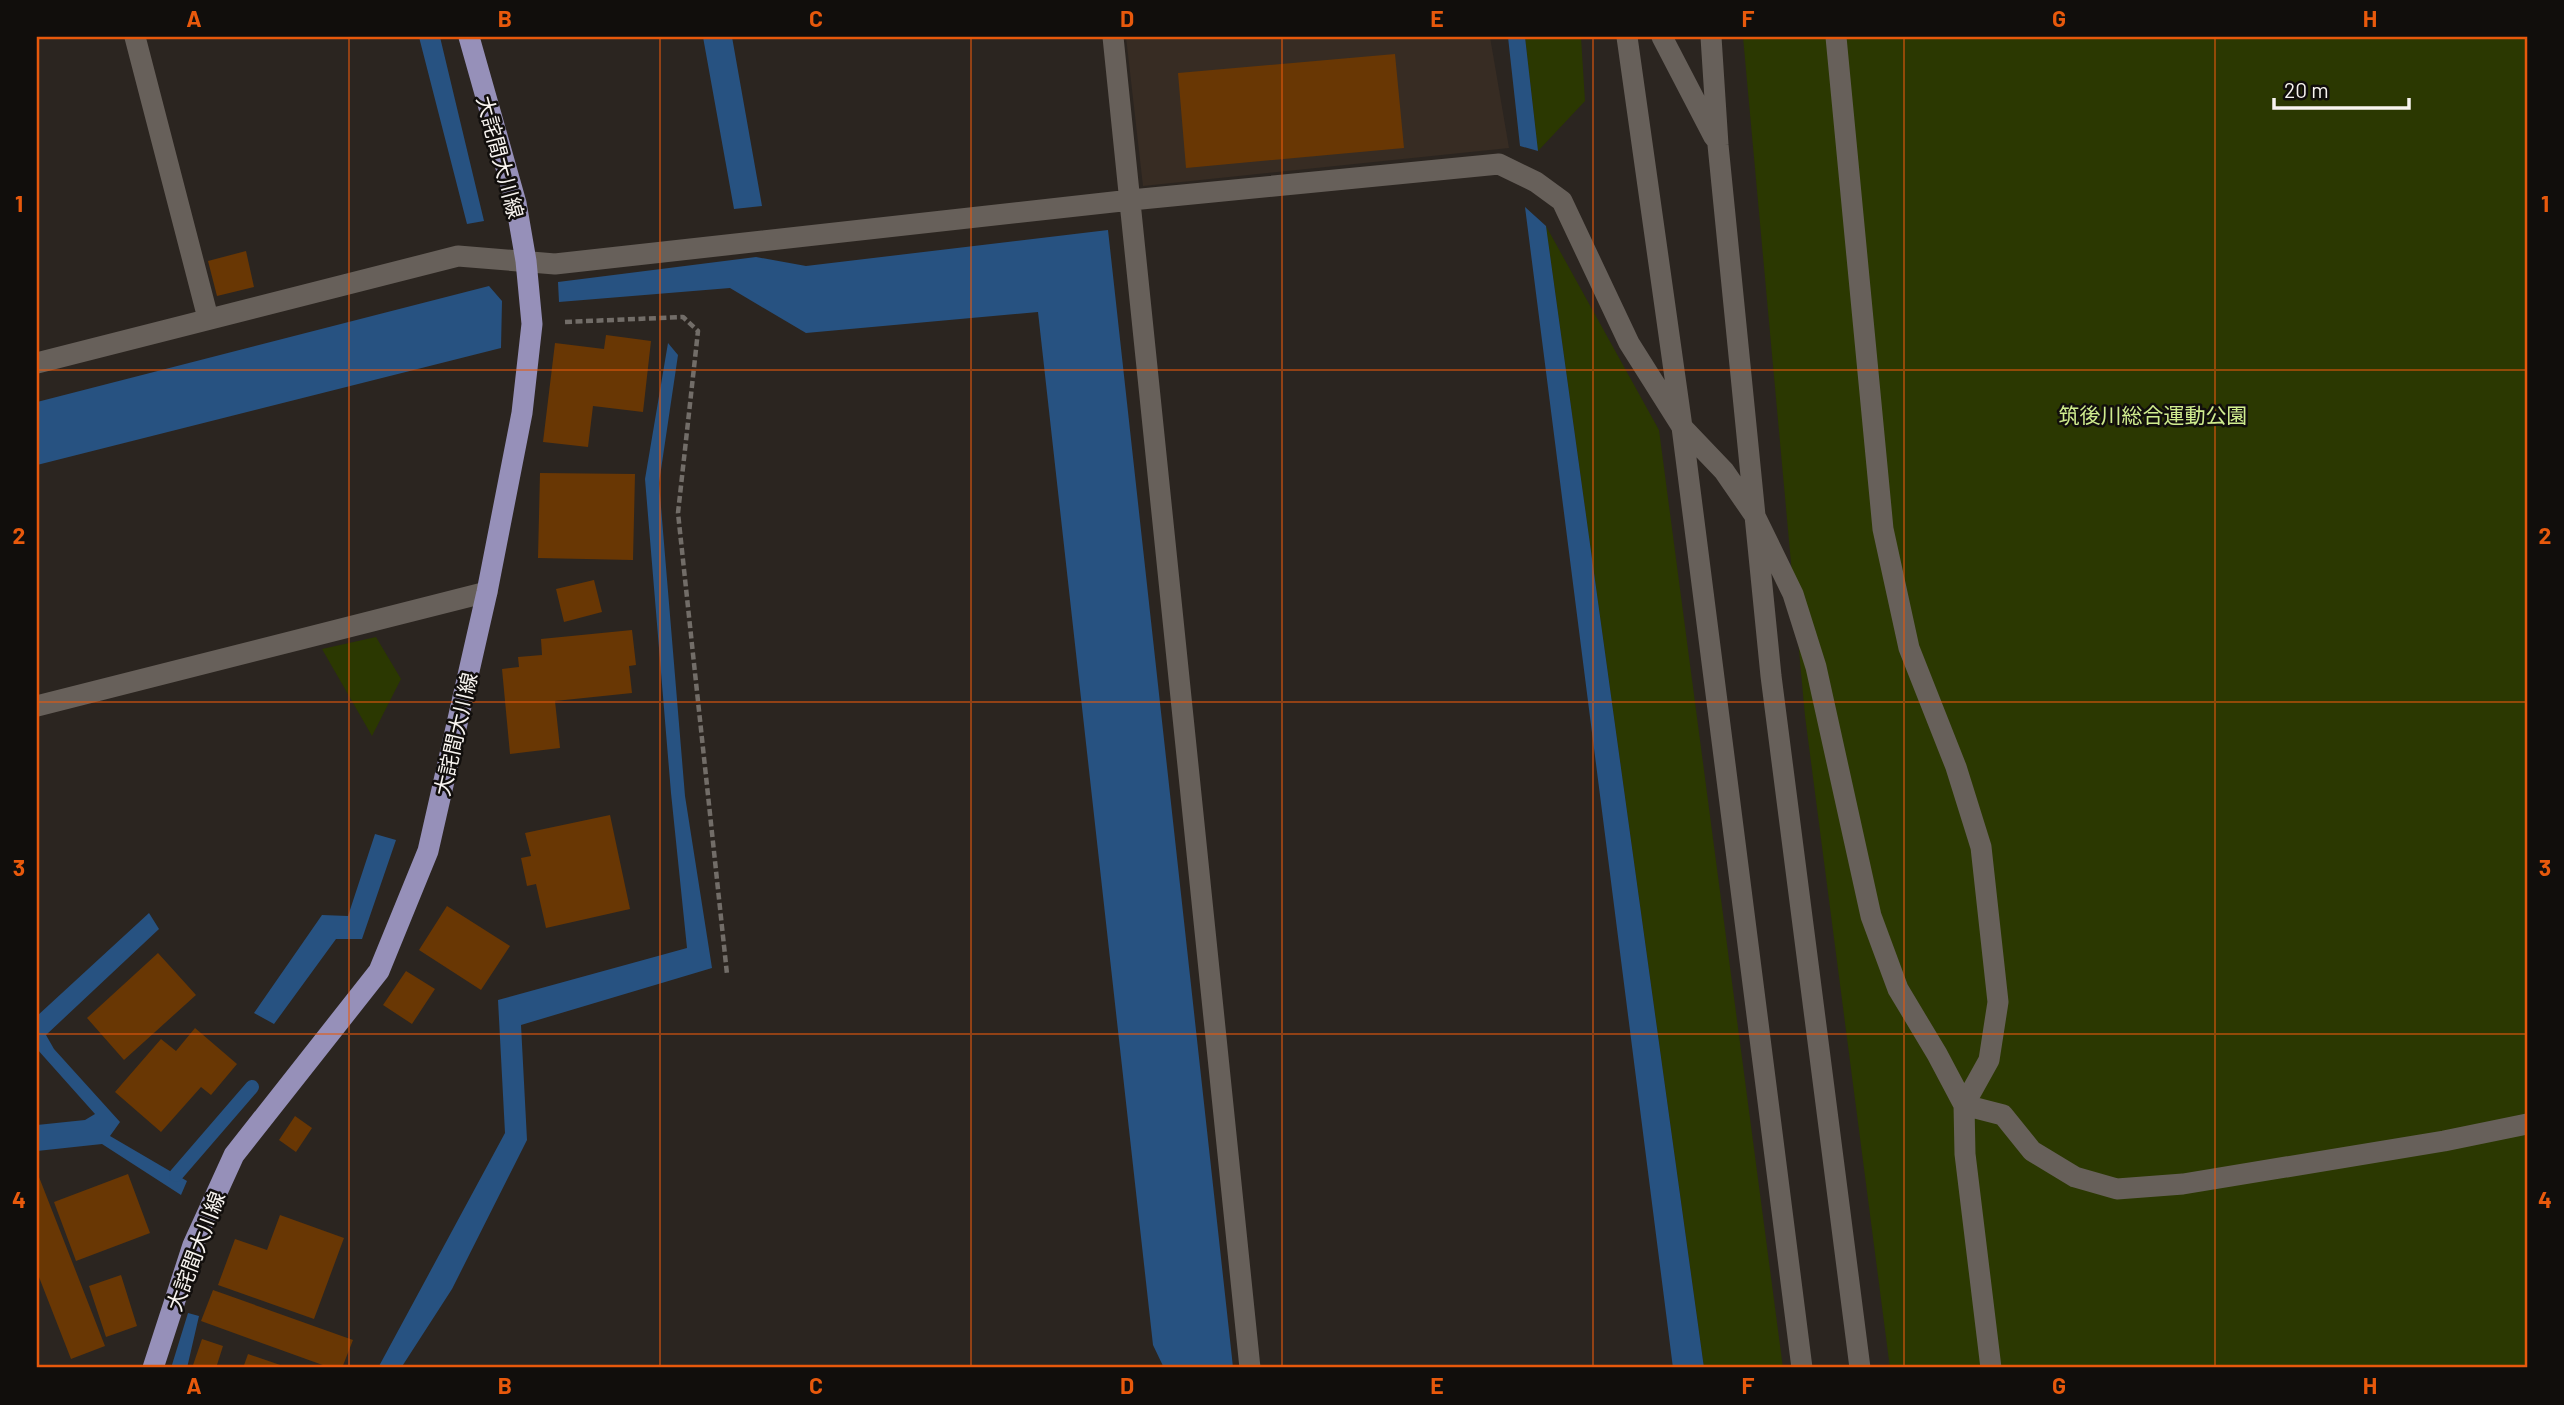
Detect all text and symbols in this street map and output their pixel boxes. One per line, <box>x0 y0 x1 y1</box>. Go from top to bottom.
text: A <box>186 4 202 32</box>
text: B <box>498 4 512 32</box>
text: C <box>809 4 823 32</box>
text: D <box>1120 4 1134 32</box>
text: E <box>1430 4 1444 32</box>
text: F <box>1742 4 1755 32</box>
text: G <box>2052 4 2066 32</box>
text: H <box>2363 4 2377 32</box>
scale bar <box>2274 66 2408 110</box>
text: 20 m <box>2284 77 2329 102</box>
street label: 大詫間大川線 <box>473 93 529 221</box>
text: 1 <box>15 189 23 217</box>
text: 1 <box>2541 189 2549 217</box>
park label: 筑後川総合運動公園 <box>2059 402 2248 427</box>
text: 2 <box>13 521 25 549</box>
text: 2 <box>2539 521 2551 549</box>
street label: 大詫間大川線 <box>429 670 481 798</box>
text: 3 <box>13 853 25 881</box>
text: 3 <box>2539 853 2551 881</box>
text: 4 <box>12 1185 26 1213</box>
text: 4 <box>2538 1185 2552 1213</box>
street label: 大詫間大川線 <box>161 1188 229 1314</box>
text: A <box>186 1371 202 1399</box>
text: B <box>498 1371 512 1399</box>
text: C <box>809 1371 823 1399</box>
text: D <box>1120 1371 1134 1399</box>
text: E <box>1430 1371 1444 1399</box>
text: F <box>1742 1371 1755 1399</box>
text: G <box>2052 1371 2066 1399</box>
text: H <box>2363 1371 2377 1399</box>

